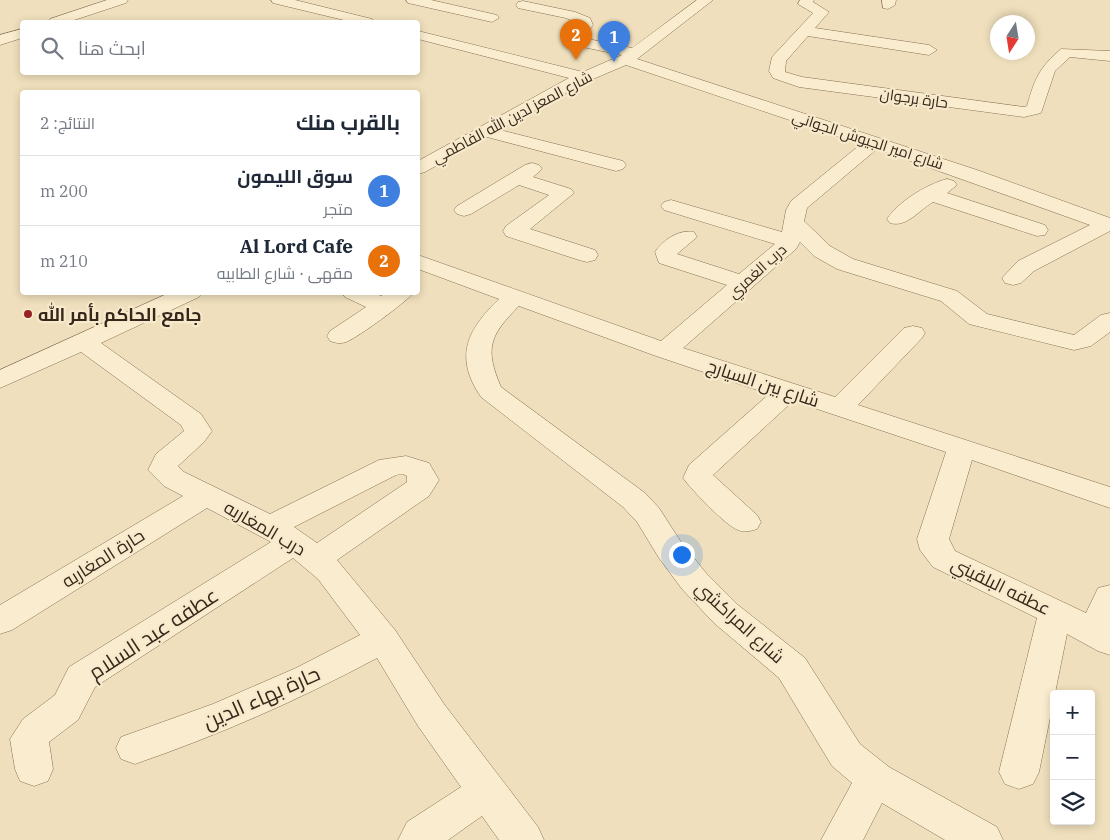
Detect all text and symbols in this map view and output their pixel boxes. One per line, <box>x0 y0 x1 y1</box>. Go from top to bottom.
north arrow <box>990 15 1035 60</box>
pin: 2 <box>560 19 592 60</box>
search box <box>20 20 420 75</box>
pin: 1 <box>598 21 630 62</box>
icon: search <box>38 34 66 62</box>
text: ابحث هنا <box>78 36 146 60</box>
street label: شارع المعز لدين الله الفاطمي <box>429 67 597 170</box>
street label: حارة برجوان <box>879 84 949 113</box>
street label: شارع امير الجيوش الجواني <box>789 107 946 176</box>
text: بالقرب منك <box>296 108 400 136</box>
text: النتائج: 2 <box>40 113 95 133</box>
text: سوق الليمون <box>237 164 353 188</box>
text: 200 m <box>40 181 88 201</box>
text: 1 <box>379 181 389 201</box>
text: متجر <box>324 199 353 219</box>
text: Al Lord Cafe <box>240 234 353 258</box>
street label: درب الغمري <box>724 240 792 304</box>
text: 210 m <box>40 251 88 271</box>
text: 2 <box>379 251 389 271</box>
text: مقهى · شارع الطابيه <box>217 263 353 283</box>
place label: جامع الحاكم بأمر الله <box>38 302 201 327</box>
marker: جامع الحاكم بأمر الله <box>22 308 34 320</box>
street label: شارع بين السيارج <box>704 354 822 413</box>
street label: درب المغاربه <box>220 495 310 561</box>
street label: حارة المغاربه <box>57 524 149 592</box>
your location <box>669 542 695 568</box>
street label: عطفه البلقيني <box>946 552 1054 623</box>
street label: شارع المراكشي <box>689 576 789 670</box>
street label: عطفه عبد السلام <box>82 580 224 686</box>
street label: حارة بهاء الدين <box>198 659 324 735</box>
map controls <box>1050 690 1095 825</box>
button: + <box>1050 690 1095 735</box>
button: − <box>1050 735 1095 780</box>
button: layers <box>1050 780 1095 825</box>

